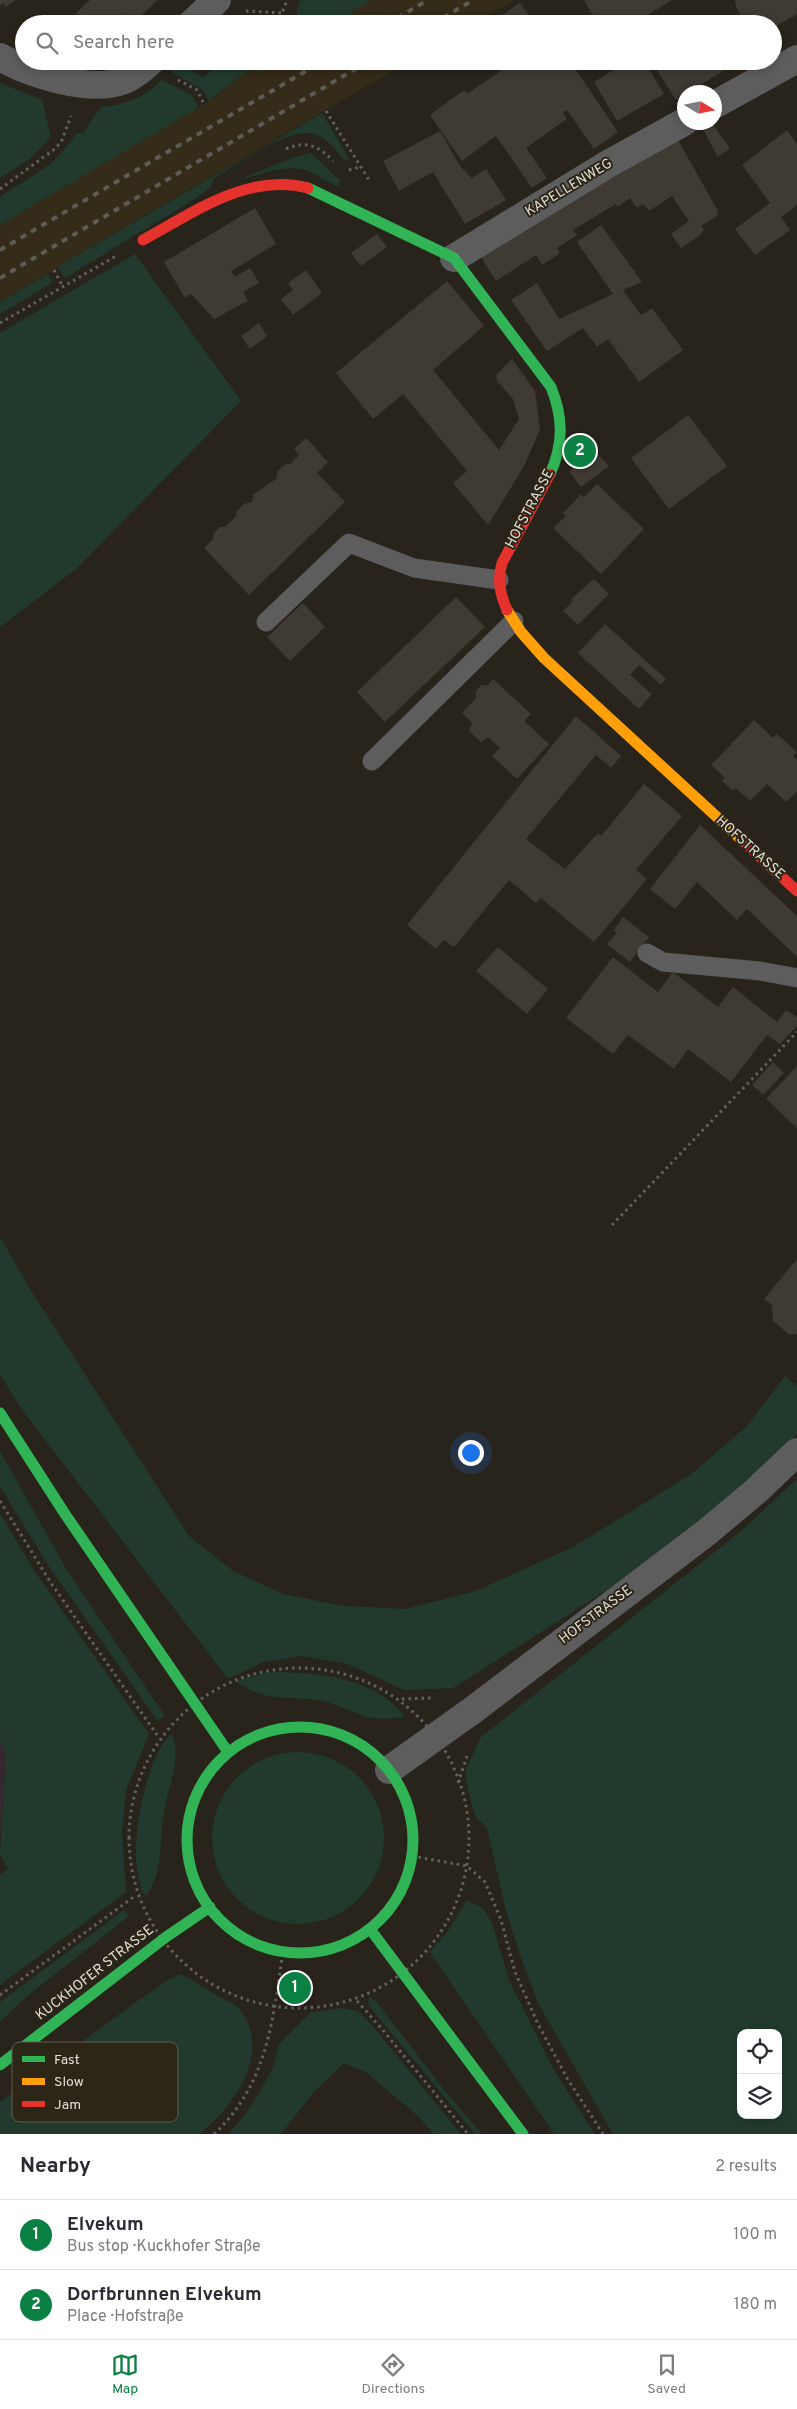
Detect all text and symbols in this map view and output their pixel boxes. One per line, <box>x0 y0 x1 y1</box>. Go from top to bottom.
search box <box>15 15 782 70</box>
icon: search <box>33 29 61 57</box>
text: Search here <box>73 31 175 55</box>
north arrow <box>677 85 722 130</box>
street label: KAPELLENWEG <box>522 155 616 221</box>
pin: 2 <box>564 432 596 470</box>
street label: HOFSTRASSE <box>502 467 558 551</box>
street label: HOFSTRASSE <box>712 813 788 883</box>
your location <box>458 1440 484 1466</box>
street label: HOFSTRASSE <box>556 1582 636 1648</box>
street label: KUCKHOFER STRASSE <box>33 1922 157 2024</box>
pin: 1 <box>279 1969 311 2007</box>
map controls <box>737 2029 782 2119</box>
button: locate <box>737 2029 782 2074</box>
legend <box>12 2042 178 2122</box>
text: Fast <box>54 2052 80 2069</box>
text: Slow <box>54 2074 84 2091</box>
button: layers <box>737 2074 782 2119</box>
text: Jam <box>54 2097 81 2114</box>
text: Nearby <box>20 2153 91 2180</box>
text: 2 results <box>715 2157 777 2177</box>
text: Elvekum <box>67 2213 144 2237</box>
text: 1 <box>33 2225 39 2245</box>
text: 100 m <box>733 2225 777 2245</box>
text: Bus stop · Kuckhofer Straße <box>67 2237 261 2257</box>
text: Dorfbrunnen Elvekum <box>67 2283 262 2307</box>
text: 2 <box>31 2295 41 2315</box>
text: 180 m <box>734 2295 777 2315</box>
text: Place · Hofstraße <box>67 2307 184 2327</box>
tab: Map <box>111 2351 139 2398</box>
tab: Directions <box>361 2351 425 2398</box>
tab: Saved <box>647 2351 686 2398</box>

